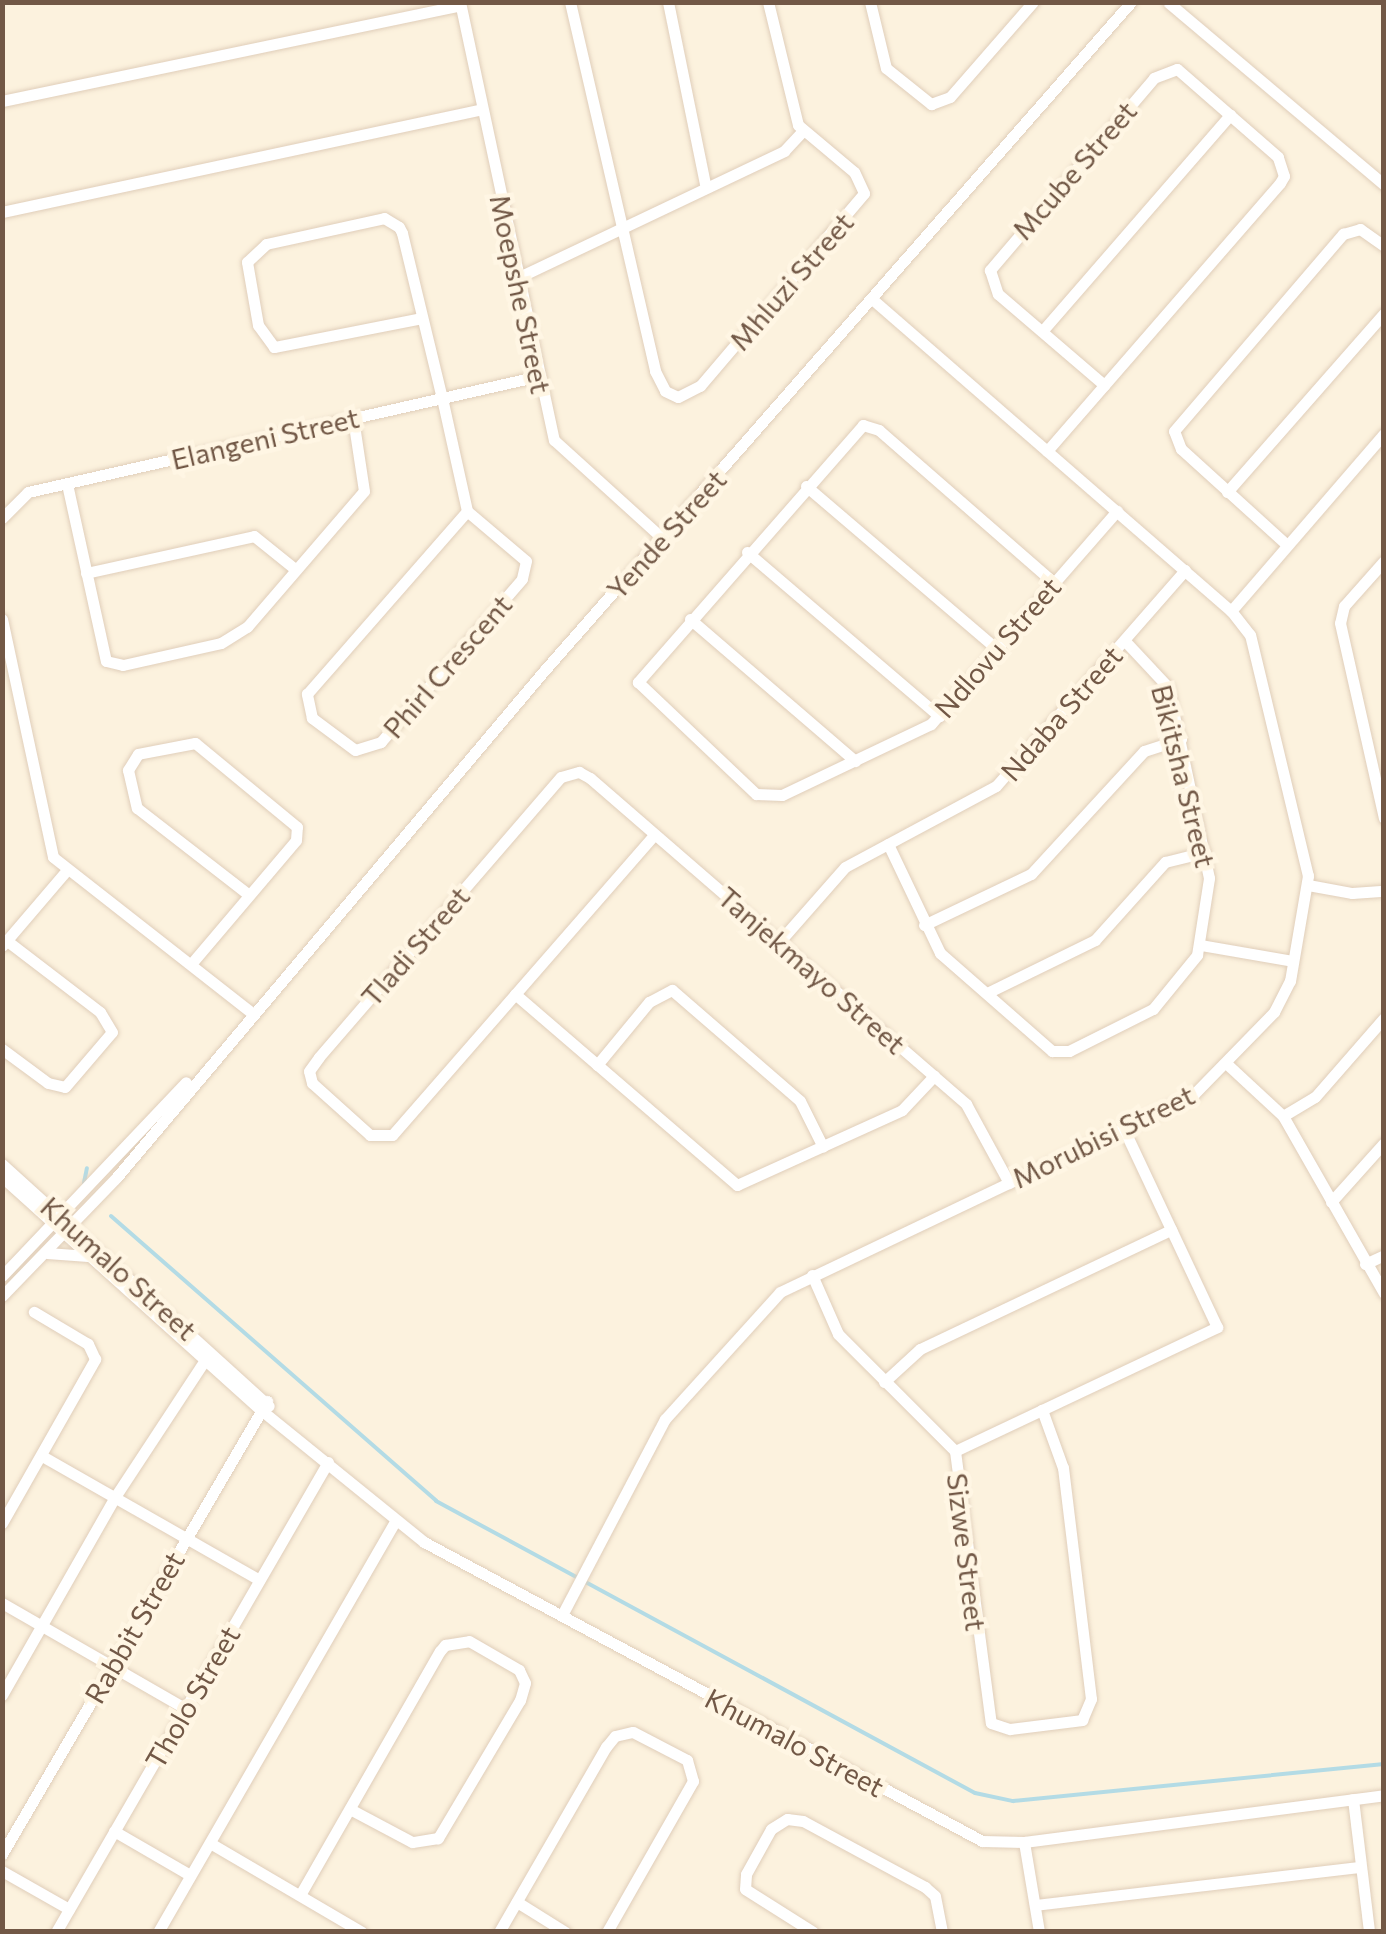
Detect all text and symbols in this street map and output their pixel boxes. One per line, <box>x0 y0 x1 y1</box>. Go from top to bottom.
street label: Mcube Street <box>1005 94 1143 246</box>
street label: Moepshe Street <box>484 191 558 397</box>
street label: Mhluzi Street <box>722 205 860 357</box>
street label: Elangeni Street <box>168 400 362 476</box>
street label: Yende Street <box>599 463 733 605</box>
street label: Ndlovu Street <box>927 570 1067 724</box>
street label: PhirI Crescent <box>376 588 518 744</box>
street label: Ndaba Street <box>993 639 1129 787</box>
street label: Bikitsha Street <box>1145 681 1223 871</box>
street label: Tladi Street <box>354 879 476 1013</box>
street label: Tanjekmayo Street <box>711 879 913 1061</box>
street label: Morubisi Street <box>1006 1077 1200 1195</box>
street label: Khumalo Street <box>34 1189 204 1347</box>
street label: Sizwe Street <box>941 1471 993 1633</box>
street label: Rabbit Street <box>77 1545 191 1709</box>
street label: Tholo Street <box>138 1620 246 1774</box>
street label: Khumalo Street <box>700 1681 890 1803</box>

